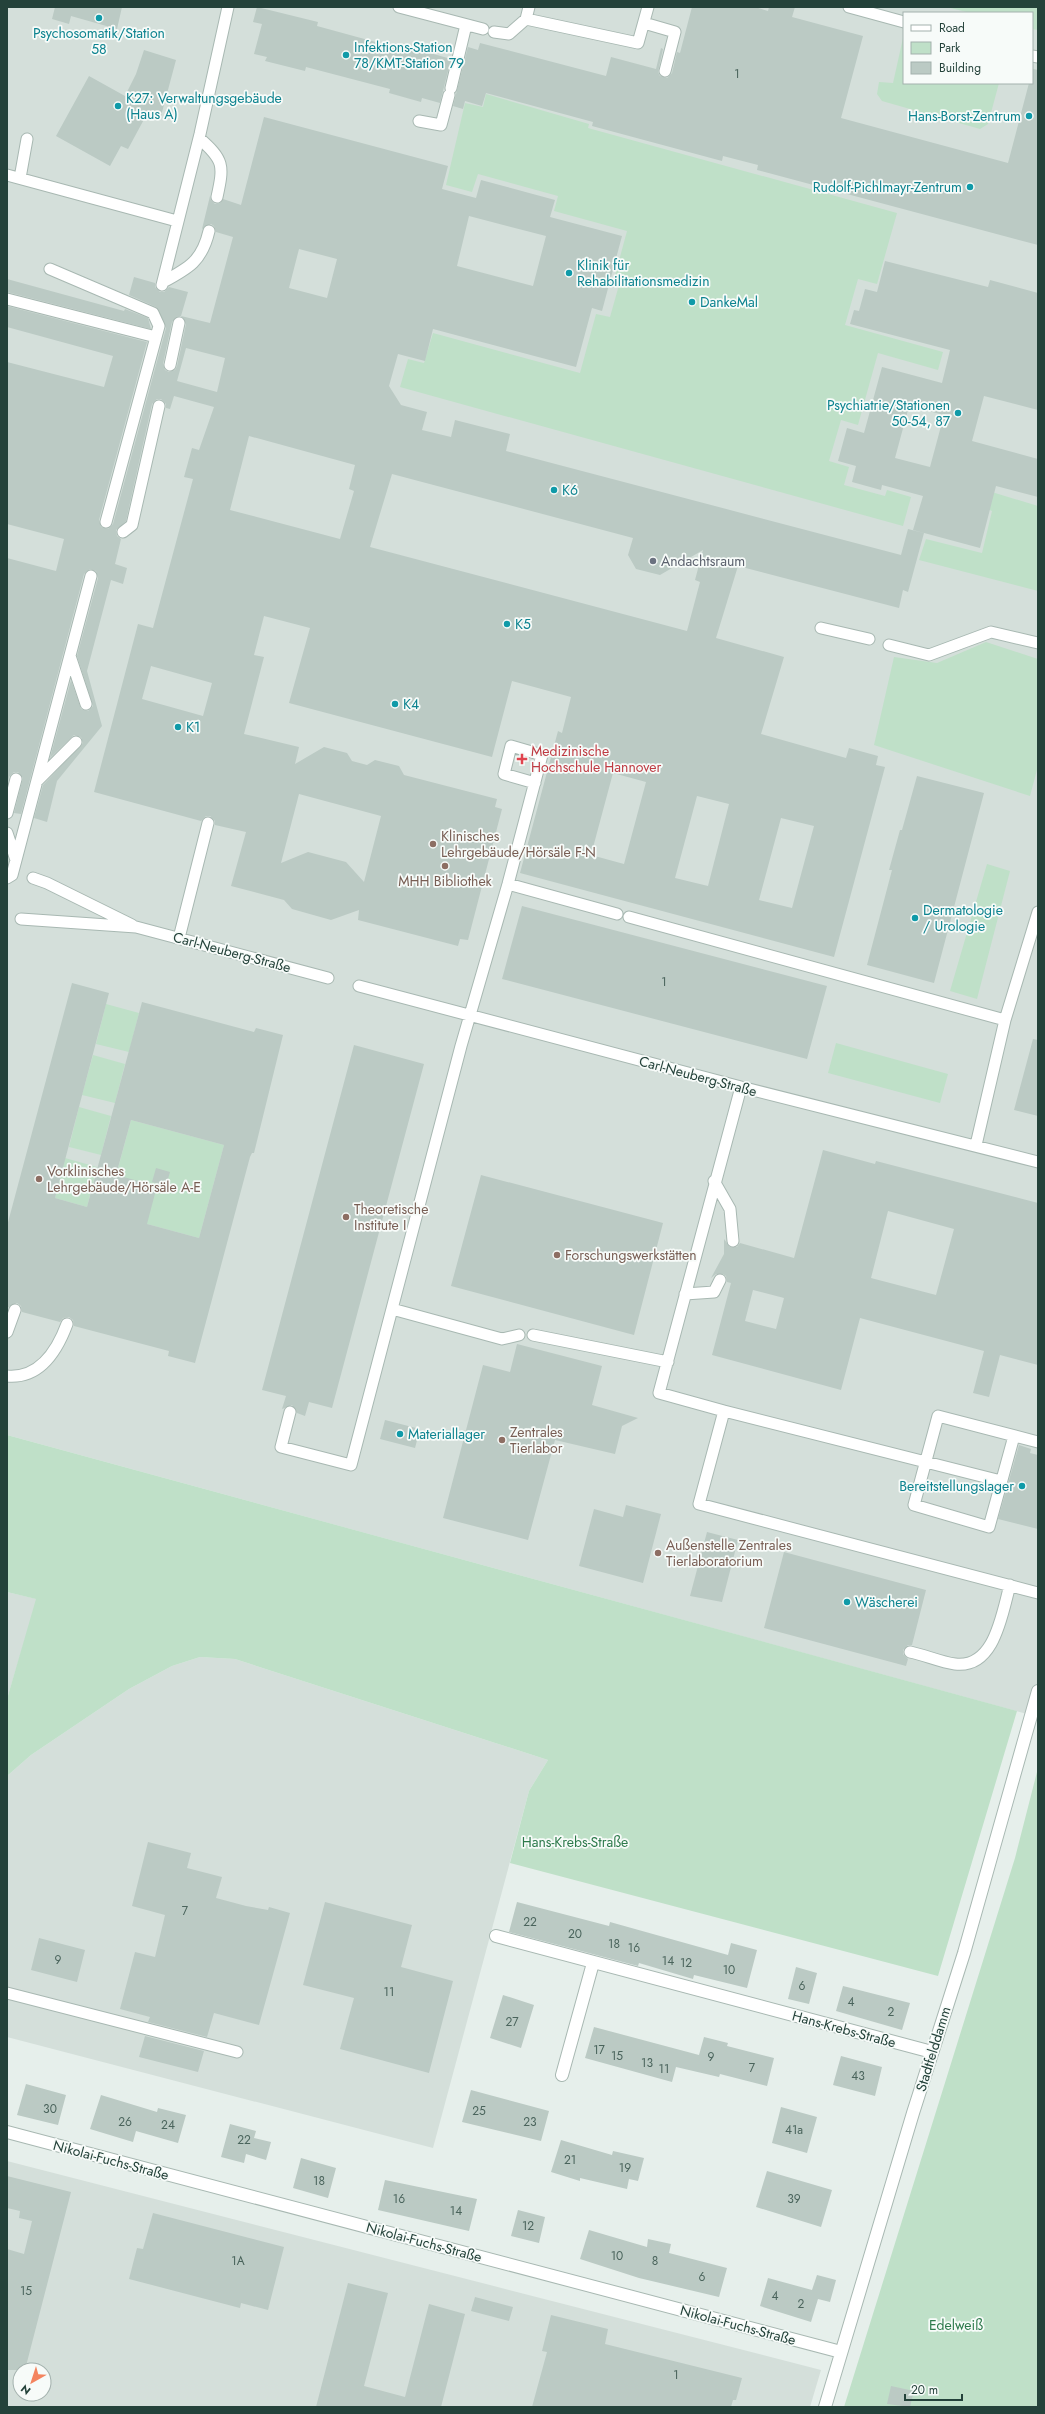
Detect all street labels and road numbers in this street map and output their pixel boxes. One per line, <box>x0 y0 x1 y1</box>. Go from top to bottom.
street label: Carl-Neuberg-Straße <box>171 927 293 977</box>
street label: Carl-Neuberg-Straße <box>637 1051 759 1101</box>
street label: Stadtfelddamm <box>911 2004 955 2094</box>
street label: Hans-Krebs-Straße <box>790 2006 898 2052</box>
street label: Nikolai-Fuchs-Straße <box>51 2135 171 2185</box>
street label: Nikolai-Fuchs-Straße <box>364 2217 484 2267</box>
street label: Nikolai-Fuchs-Straße <box>678 2300 798 2350</box>

